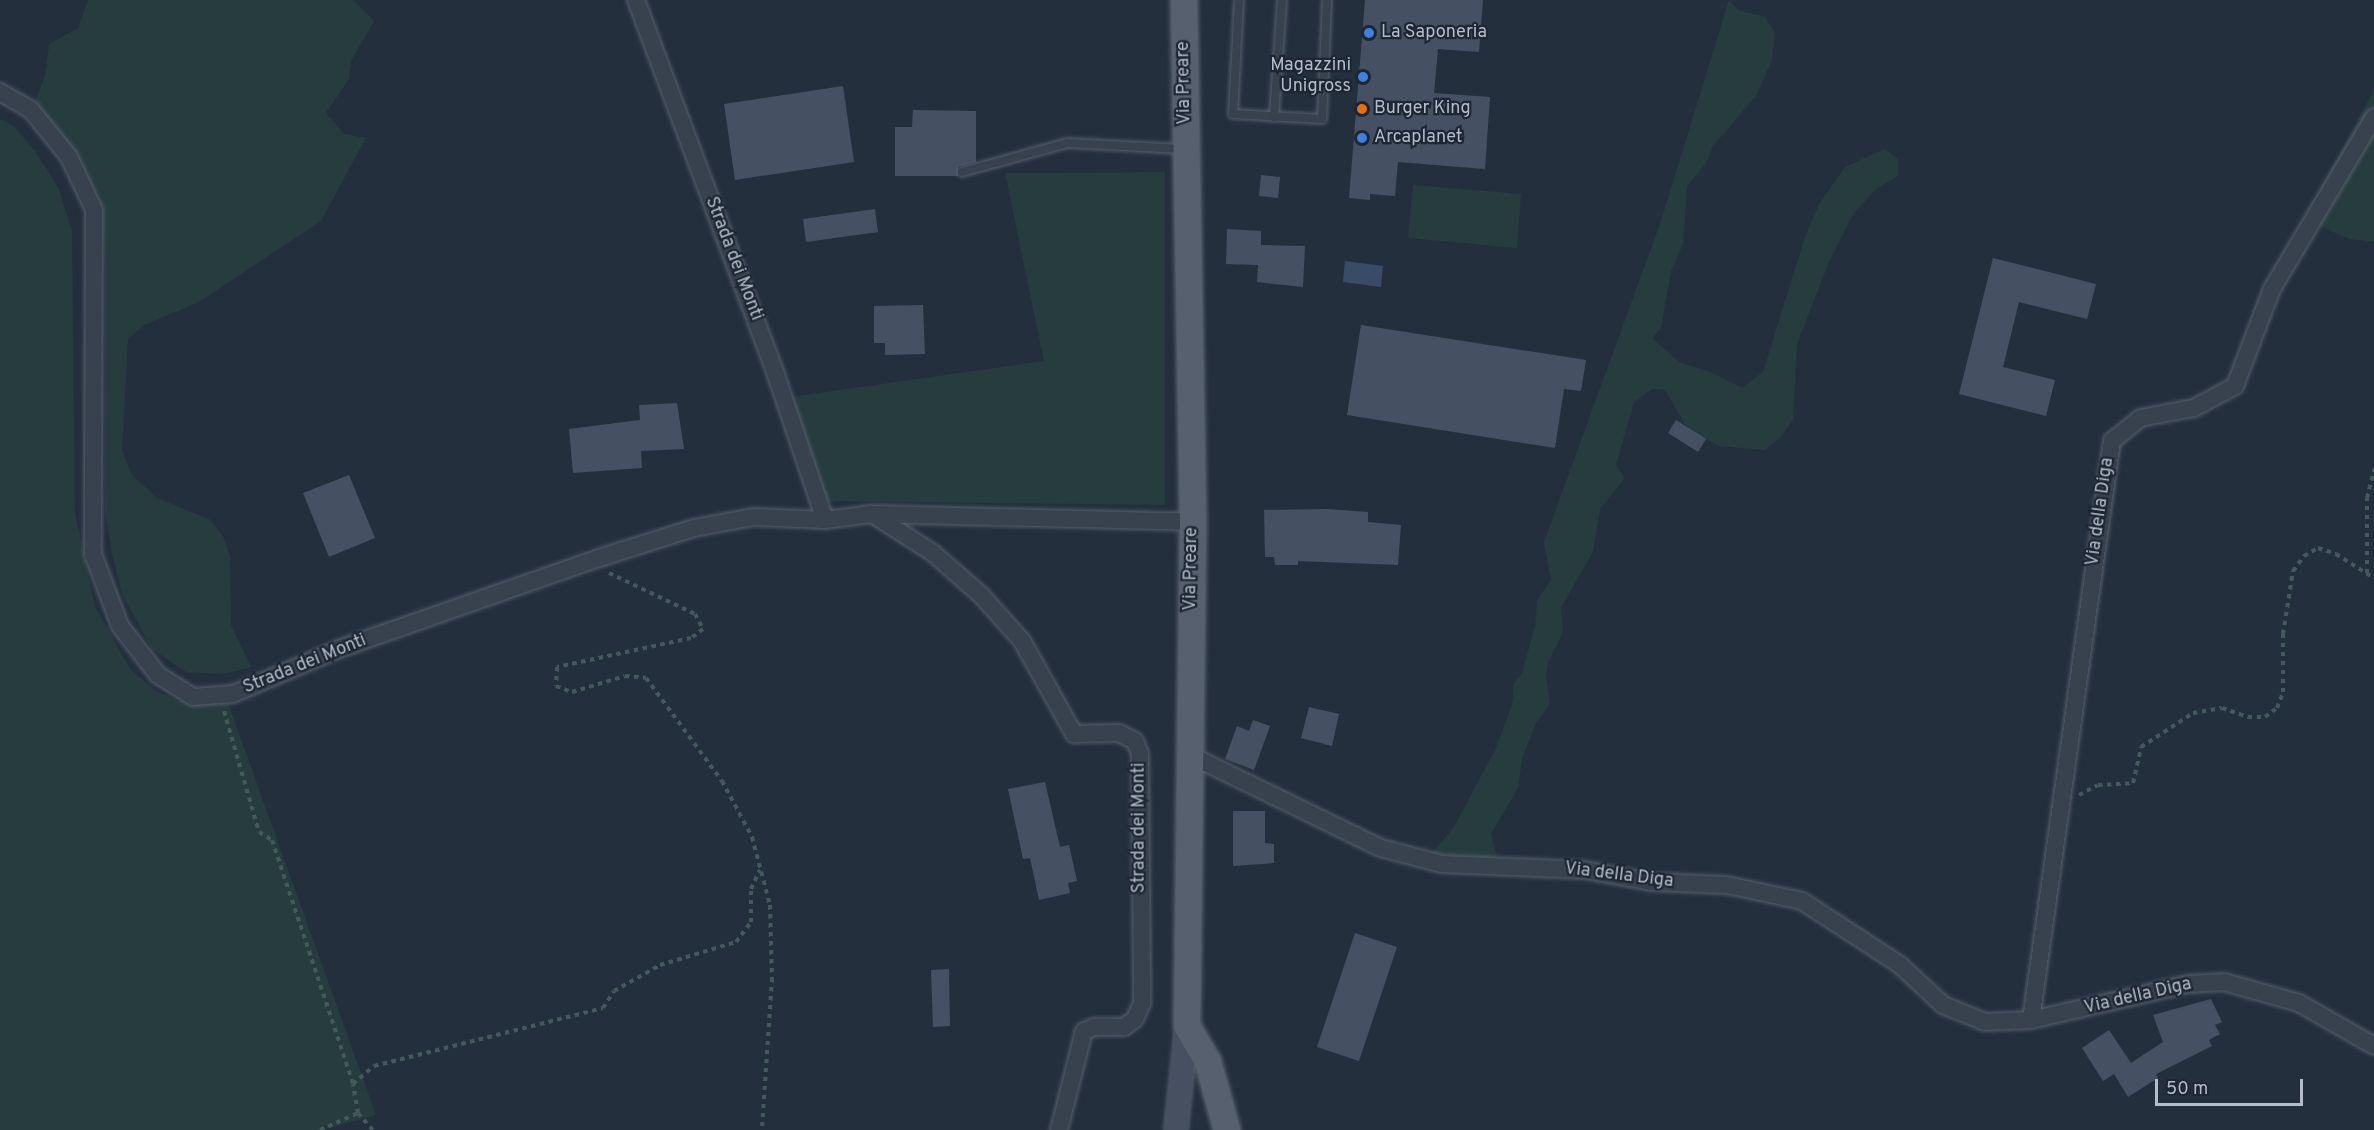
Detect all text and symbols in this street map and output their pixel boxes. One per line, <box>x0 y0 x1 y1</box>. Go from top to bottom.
place label: La Saponeria <box>1381 22 1487 44</box>
marker: La Saponeria <box>1362 26 1376 40</box>
street label: Via Preare <box>1173 41 1197 125</box>
place label: Magazzini Unigross <box>1270 56 1351 98</box>
marker: Magazzini Unigross <box>1356 70 1370 84</box>
place label: Burger King <box>1374 98 1471 120</box>
marker: Burger King <box>1355 102 1369 116</box>
place label: Arcaplanet <box>1374 127 1463 149</box>
marker: Arcaplanet <box>1355 131 1369 145</box>
street label: Strada dei Monti <box>699 194 767 324</box>
street label: Via della Diga <box>2083 456 2119 568</box>
street label: Via Preare <box>1180 527 1204 611</box>
street label: Strada dei Monti <box>240 630 370 700</box>
street label: Strada dei Monti <box>1129 763 1151 893</box>
street label: Via della Diga <box>1563 859 1675 893</box>
street label: Via della Diga <box>2082 974 2194 1020</box>
scale bar <box>2158 1067 2306 1105</box>
text: 50 m <box>2166 1078 2208 1101</box>

